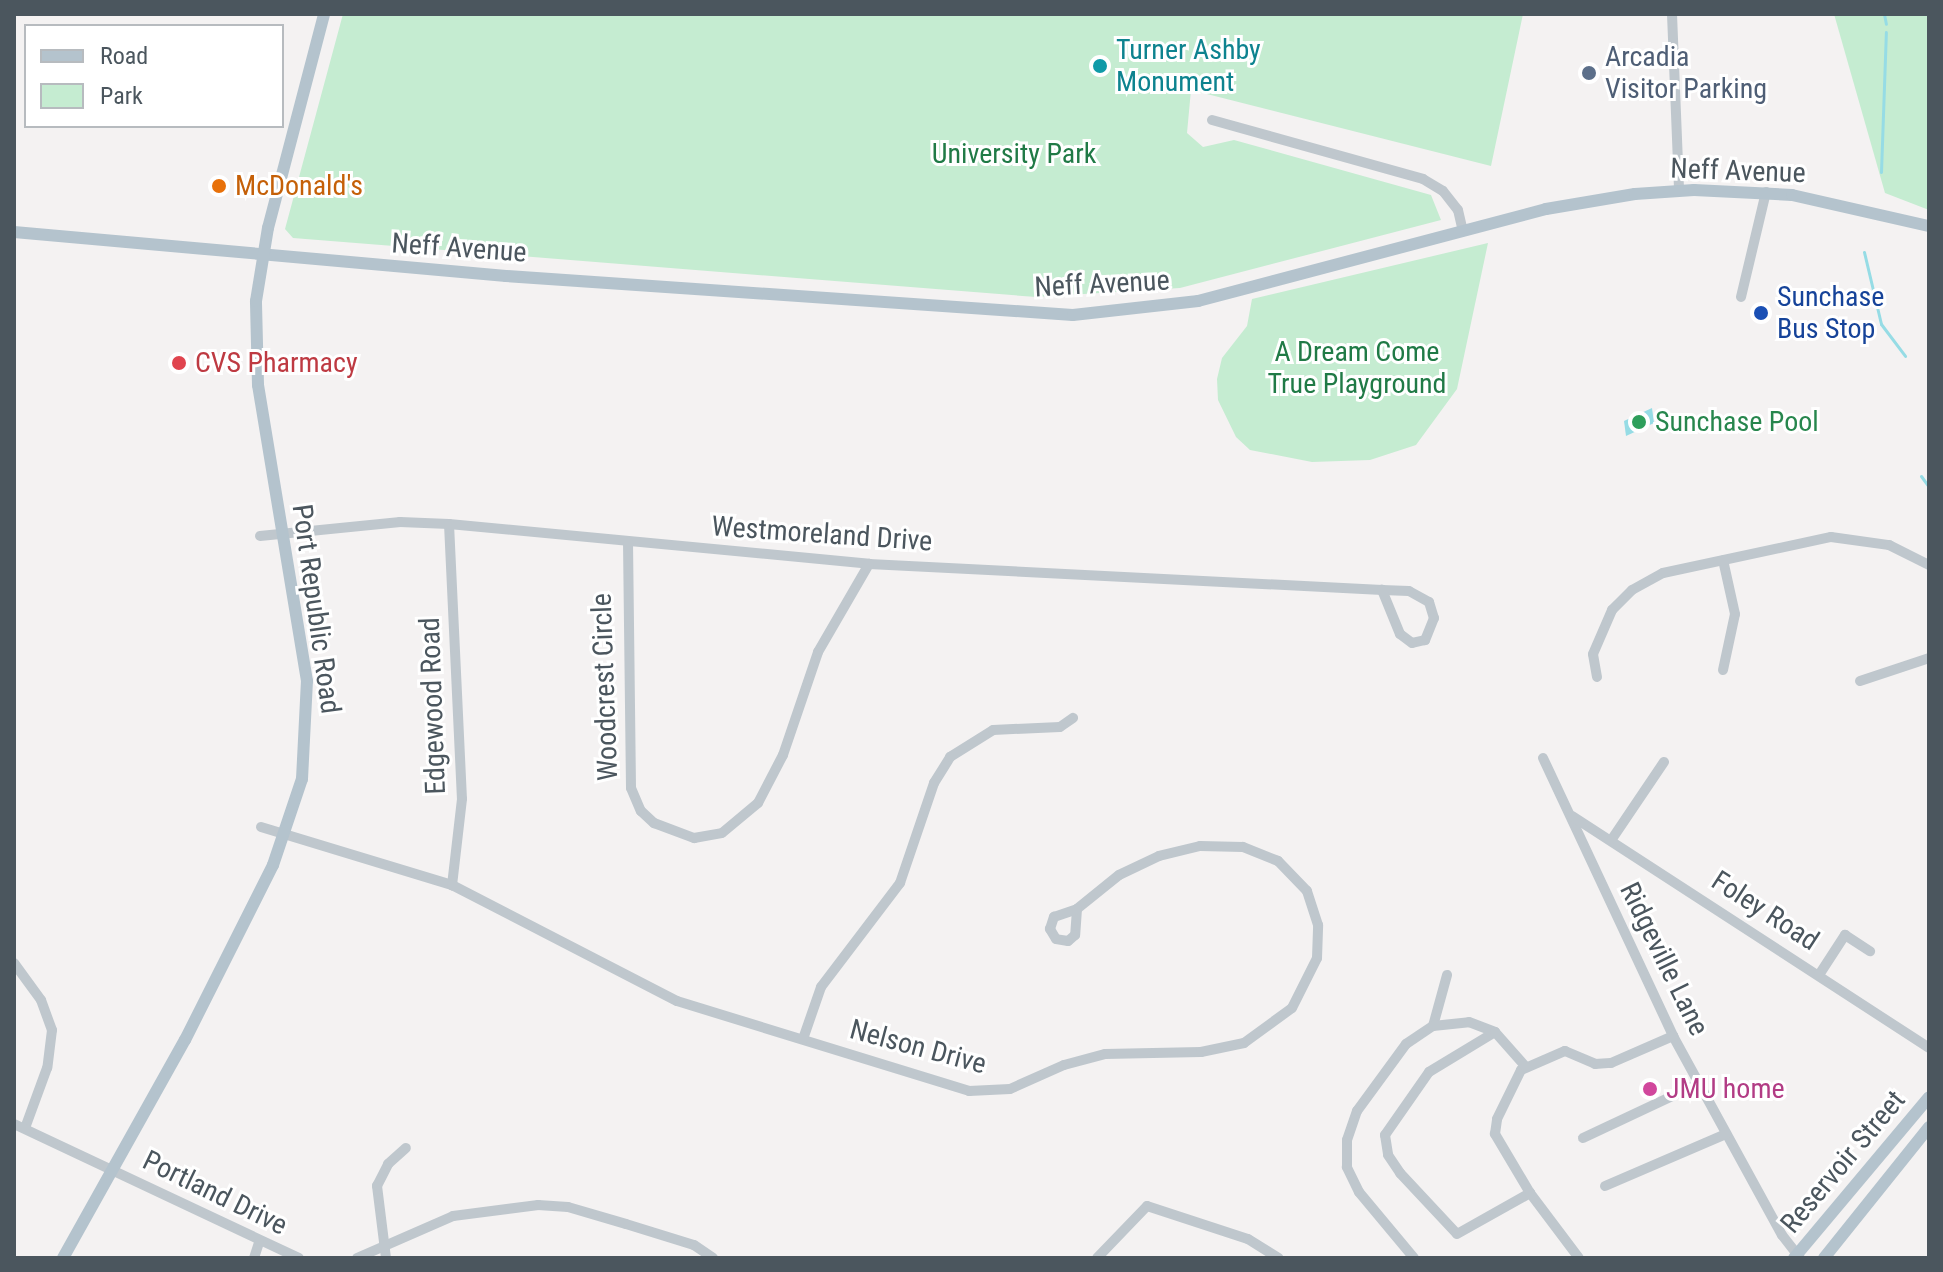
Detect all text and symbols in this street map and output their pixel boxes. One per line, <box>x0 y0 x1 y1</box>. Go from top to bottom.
legend <box>24 24 284 128</box>
place label: Turner Ashby Monument <box>1116 33 1261 99</box>
place label: Arcadia Visitor Parking <box>1605 40 1767 106</box>
text: Road <box>100 42 148 70</box>
marker: Turner Ashby Monument <box>1091 57 1109 75</box>
marker: Arcadia Visitor Parking <box>1580 64 1598 82</box>
text: Park <box>100 82 143 110</box>
park label: University Park <box>932 137 1096 171</box>
street label: Neff Avenue <box>1670 152 1806 190</box>
place label: McDonald's <box>235 169 363 203</box>
marker: McDonald's <box>210 177 228 195</box>
street label: Neff Avenue <box>390 227 528 269</box>
street label: Neff Avenue <box>1034 264 1170 304</box>
place label: Sunchase Bus Stop <box>1777 280 1884 346</box>
marker: Sunchase Bus Stop <box>1752 304 1770 322</box>
park label: A Dream Come True Playground <box>1268 335 1446 401</box>
place label: CVS Pharmacy <box>195 346 358 380</box>
marker: CVS Pharmacy <box>170 354 188 372</box>
place label: Sunchase Pool <box>1655 405 1819 439</box>
marker: Sunchase Pool <box>1630 413 1648 431</box>
street label: Port Republic Road <box>285 502 347 716</box>
street label: Westmoreland Drive <box>710 510 934 558</box>
street label: Woodcrest Circle <box>585 593 625 781</box>
street label: Edgewood Road <box>413 617 453 795</box>
street label: Foley Road <box>1705 864 1825 958</box>
street label: Ridgeville Lane <box>1612 877 1716 1041</box>
street label: Nelson Drive <box>846 1013 990 1081</box>
place label: JMU home <box>1666 1072 1785 1106</box>
marker: JMU home <box>1641 1080 1659 1098</box>
street label: Reservoir Street <box>1774 1084 1912 1240</box>
street label: Portland Drive <box>137 1144 293 1242</box>

